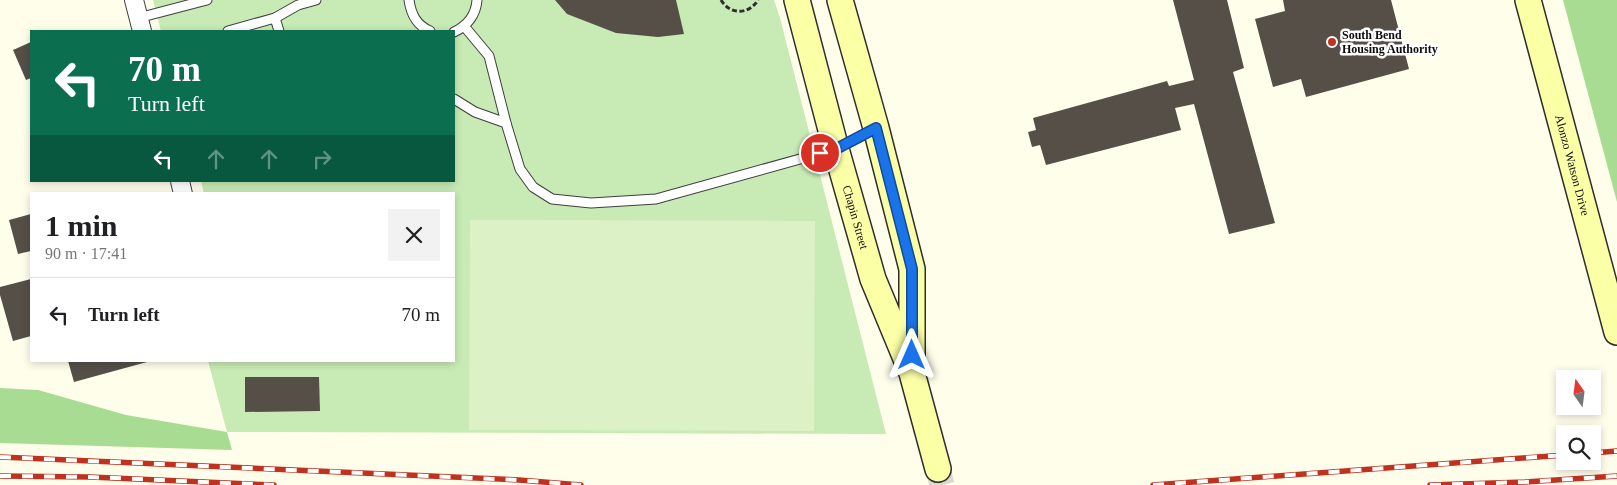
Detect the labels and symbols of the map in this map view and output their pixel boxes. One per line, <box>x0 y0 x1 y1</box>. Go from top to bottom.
place label: South Bend Housing Authority <box>1342 28 1438 56</box>
marker: South Bend Housing Authority <box>1326 36 1338 48</box>
street label: Alonzo Watson Drive <box>1552 113 1593 217</box>
pin <box>799 132 841 174</box>
street label: Chapin Street <box>840 184 871 251</box>
position arrow <box>885 328 937 380</box>
north arrow <box>1556 370 1601 415</box>

